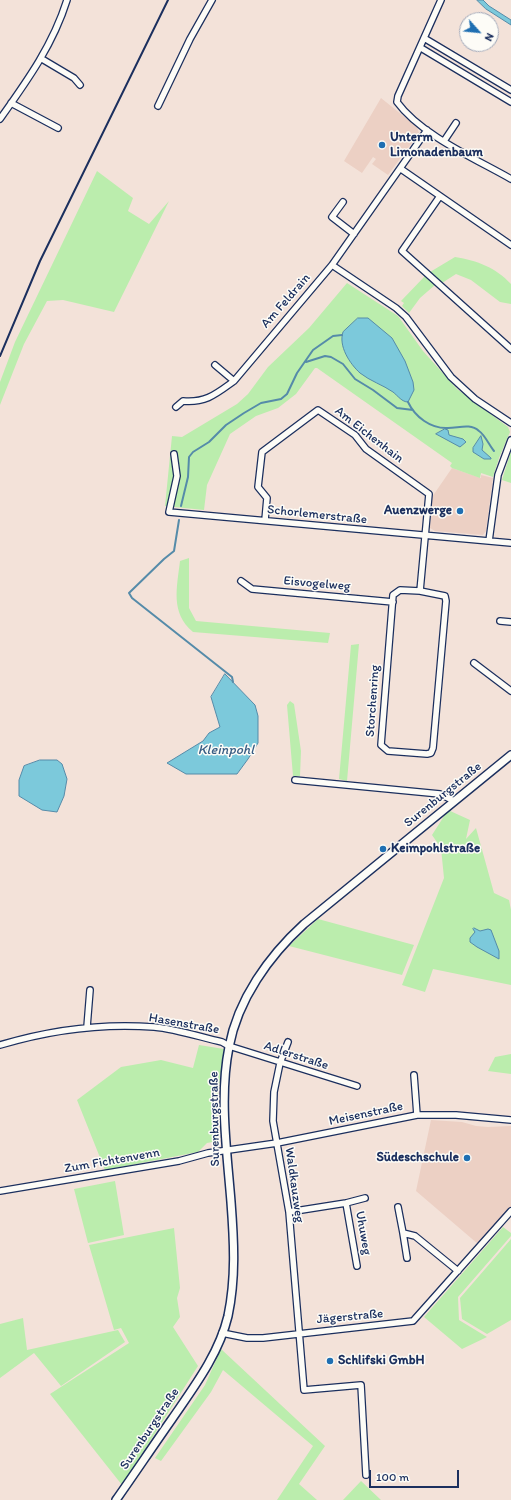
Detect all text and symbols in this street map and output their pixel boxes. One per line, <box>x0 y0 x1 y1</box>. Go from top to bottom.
north arrow <box>459 12 499 52</box>
text: N <box>482 31 497 43</box>
place label: Unterm Limonadenbaum <box>390 130 483 161</box>
marker: Unterm Limonadenbaum <box>377 140 387 150</box>
street label: Am Feldrain <box>258 270 314 332</box>
street label: Am Eichenhain <box>332 403 406 467</box>
street label: Schorlemerstraße <box>266 502 368 528</box>
place label: Auenzwerge <box>384 503 452 519</box>
marker: Auenzwerge <box>455 506 465 516</box>
street label: Eisvogelweg <box>283 573 351 595</box>
street label: Storchenring <box>363 664 383 738</box>
water label: Kleinpohl <box>198 742 254 758</box>
street label: Surenburgstraße <box>401 759 485 831</box>
place label: Keimpohlstraße <box>391 841 480 857</box>
marker: Keimpohlstraße <box>378 844 388 854</box>
street label: Hasenstraße <box>148 1010 220 1038</box>
street label: Adlerstraße <box>262 1038 330 1074</box>
street label: Surenburgstraße <box>206 1071 224 1167</box>
street label: Meisenstraße <box>328 1099 404 1129</box>
street label: Zum Fichtenvenn <box>63 1145 161 1177</box>
street label: Waldkauzweg <box>281 1146 307 1224</box>
place label: Südeschschule <box>376 1150 459 1166</box>
marker: Südeschschule <box>462 1153 472 1163</box>
street label: Uhuweg <box>351 1210 375 1256</box>
street label: Jägerstraße <box>316 1306 384 1328</box>
place label: Schlifski GmbH <box>338 1353 424 1369</box>
marker: Schlifski GmbH <box>325 1356 335 1366</box>
street label: Surenburgstraße <box>117 1385 183 1473</box>
scale bar <box>371 1462 461 1488</box>
text: 100 m <box>376 1470 409 1484</box>

